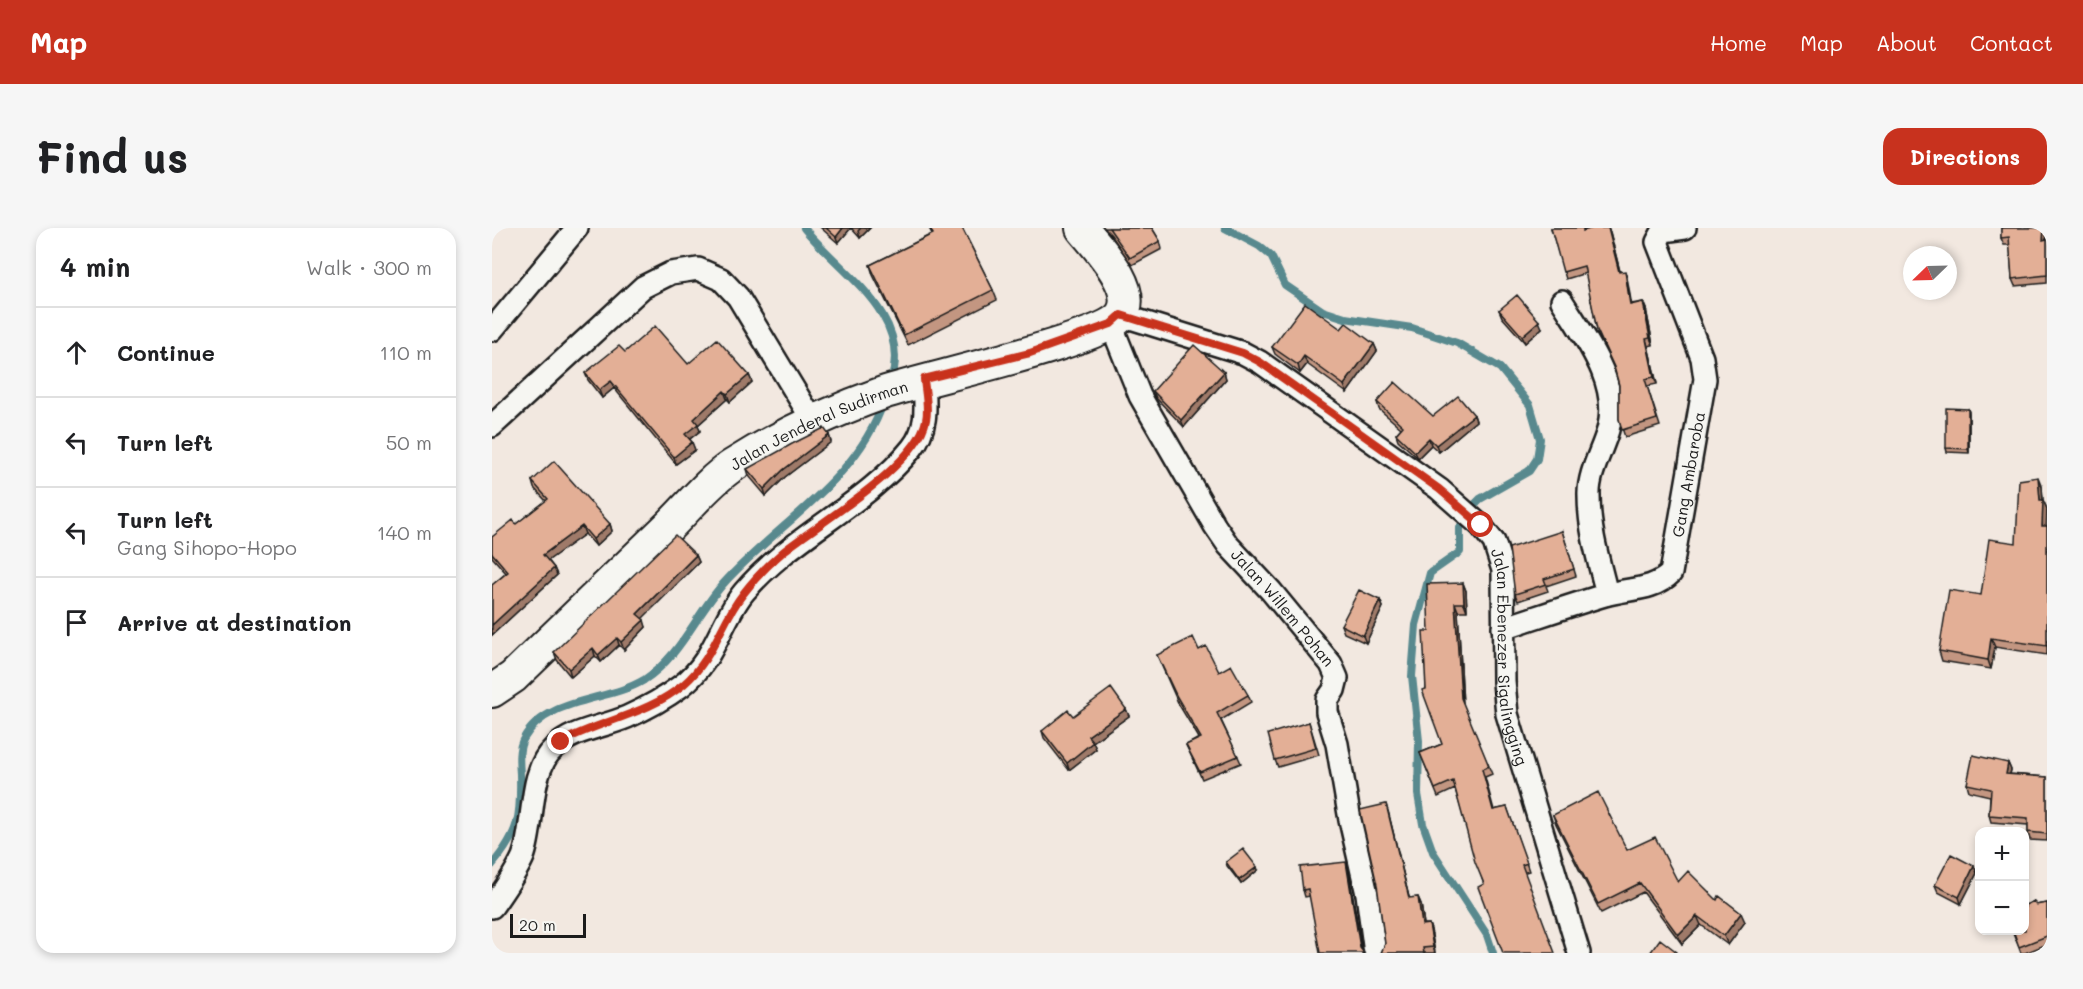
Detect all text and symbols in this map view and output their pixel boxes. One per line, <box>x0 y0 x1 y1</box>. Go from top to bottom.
text: Map <box>30 24 87 60</box>
text: Home <box>1710 29 1767 56</box>
text: Map <box>1800 29 1843 56</box>
text: About <box>1876 29 1937 56</box>
text: Contact <box>1970 29 2053 56</box>
button: Directions <box>1883 128 2047 185</box>
text: Find us <box>36 129 188 184</box>
north arrow <box>1903 246 1957 300</box>
text: 4 min <box>60 250 130 284</box>
text: Walk · 300 m <box>306 254 432 280</box>
icon: ahead <box>60 336 93 369</box>
text: Continue <box>117 338 215 367</box>
text: 110 m <box>379 339 432 365</box>
street label: Jalan Jenderal Sudirman <box>726 375 910 475</box>
street label: Gang Ambaroba <box>1666 410 1709 539</box>
icon: left <box>60 426 93 459</box>
text: Turn left <box>117 428 213 457</box>
text: 50 m <box>386 429 432 455</box>
text: Turn left <box>117 505 213 534</box>
route start <box>1467 511 1493 537</box>
icon: left <box>60 516 93 549</box>
text: 140 m <box>377 519 432 545</box>
text: Gang Sihopo-Hopo <box>117 534 297 560</box>
street label: Jalan Willem Pohan <box>1227 544 1340 670</box>
street label: Jalan Ebenezer Sigalingging <box>1487 545 1533 768</box>
icon: arrive <box>60 606 93 639</box>
text: Arrive at destination <box>117 608 352 637</box>
route end <box>547 728 573 754</box>
map controls <box>1975 827 2029 935</box>
button: + <box>1975 827 2029 881</box>
button: − <box>1975 881 2029 935</box>
scale bar <box>510 911 586 938</box>
text: 20 m <box>519 914 556 935</box>

